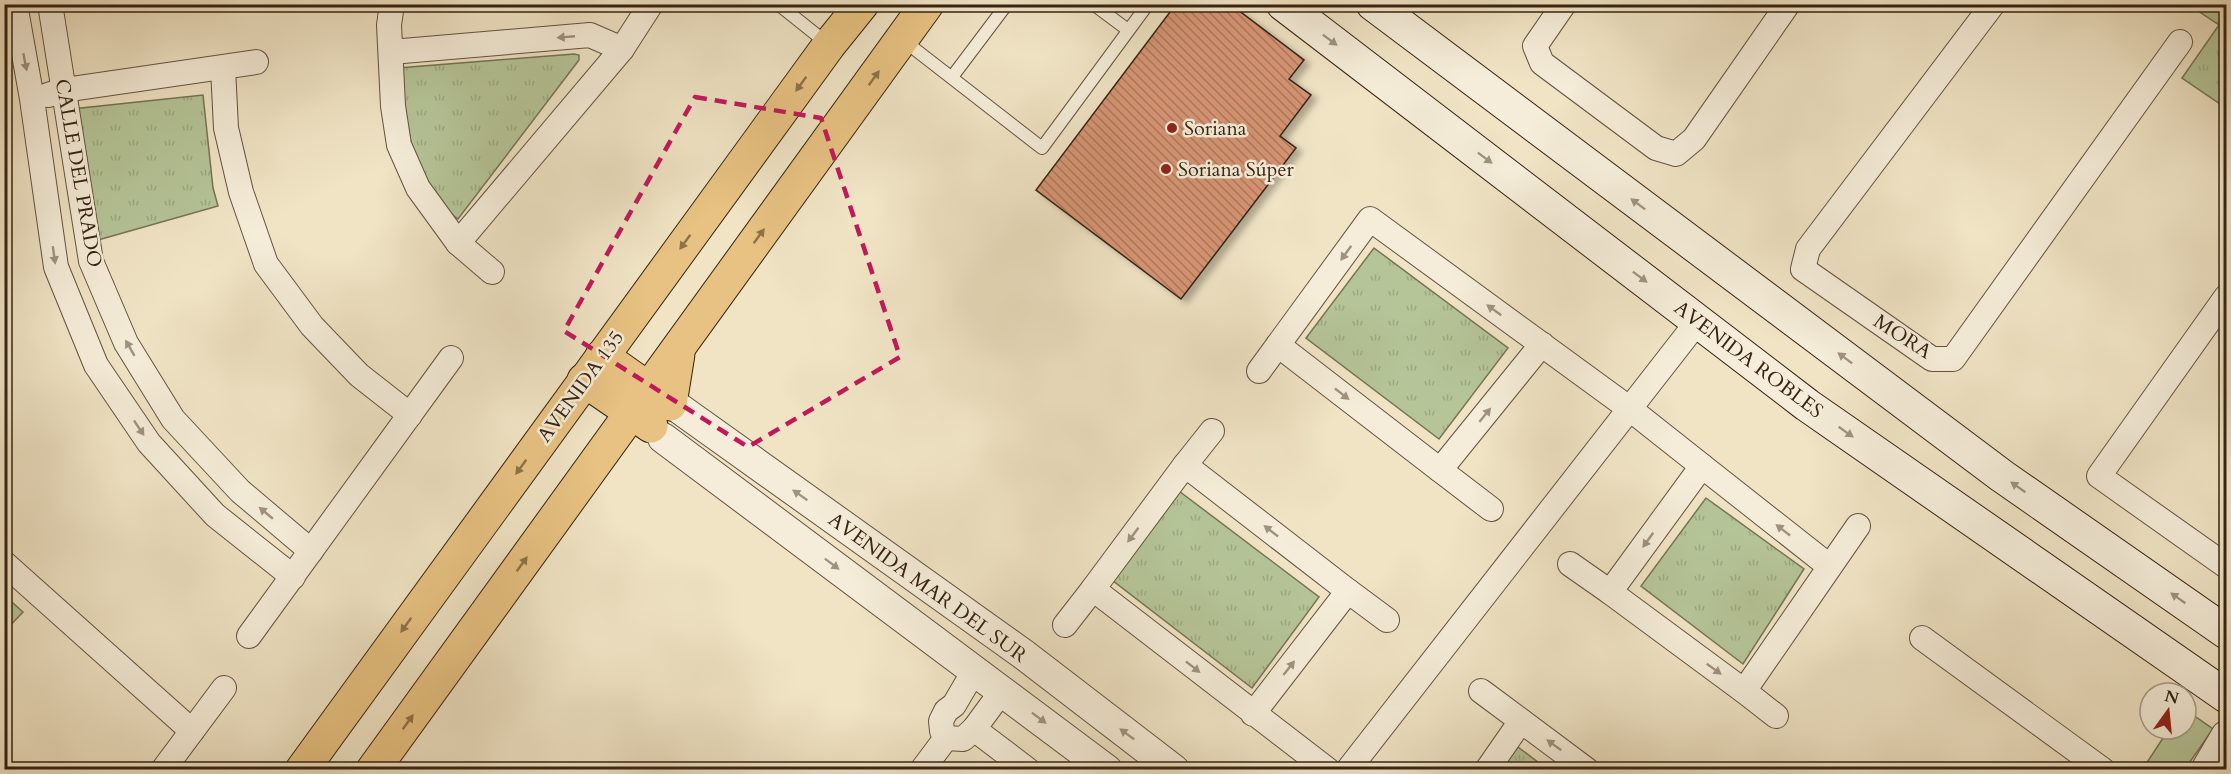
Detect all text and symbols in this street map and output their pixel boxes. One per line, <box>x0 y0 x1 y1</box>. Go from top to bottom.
one-way arrow <box>557 32 576 42</box>
one-way arrow <box>1321 34 1337 46</box>
one-way arrow <box>21 53 30 72</box>
one-way arrow <box>868 71 880 87</box>
street label: CALLE DEL PRADO <box>49 77 108 269</box>
one-way arrow <box>795 77 807 92</box>
place label: Soriana <box>1184 115 1247 142</box>
marker: Soriana <box>1165 121 1179 135</box>
one-way arrow <box>1477 152 1492 164</box>
place label: Soriana Súper <box>1178 156 1294 183</box>
marker: Soriana Súper <box>1159 162 1173 176</box>
one-way arrow <box>1631 198 1646 210</box>
one-way arrow <box>753 228 765 244</box>
one-way arrow <box>680 234 692 249</box>
one-way arrow <box>1340 244 1352 260</box>
one-way arrow <box>49 245 59 264</box>
one-way arrow <box>1632 270 1647 282</box>
street label: AVENIDA ROBLES <box>1669 294 1829 424</box>
one-way arrow <box>1487 304 1503 316</box>
street label: MORA <box>1868 308 1938 366</box>
street label: AVENIDA 135 <box>531 325 630 448</box>
one-way arrow <box>124 340 135 356</box>
one-way arrow <box>1837 352 1853 365</box>
one-way arrow <box>1334 388 1350 400</box>
one-way arrow <box>1478 407 1491 423</box>
one-way arrow <box>133 420 145 436</box>
one-way arrow <box>1838 426 1854 437</box>
one-way arrow <box>515 458 527 474</box>
one-way arrow <box>2011 481 2027 493</box>
one-way arrow <box>793 489 809 501</box>
street label: AVENIDA MAR DEL SUR <box>823 506 1033 669</box>
one-way arrow <box>258 507 274 520</box>
one-way arrow <box>1775 523 1791 536</box>
one-way arrow <box>1263 525 1279 538</box>
one-way arrow <box>1127 527 1139 543</box>
one-way arrow <box>1642 531 1654 547</box>
one-way arrow <box>516 556 528 572</box>
one-way arrow <box>823 558 839 570</box>
one-way arrow <box>2171 592 2187 604</box>
one-way arrow <box>401 617 413 632</box>
one-way arrow <box>1282 660 1294 675</box>
one-way arrow <box>1186 661 1201 673</box>
one-way arrow <box>1706 663 1722 675</box>
north arrow <box>2138 681 2198 741</box>
text: N <box>2162 685 2181 710</box>
one-way arrow <box>1030 712 1046 724</box>
one-way arrow <box>401 715 413 730</box>
one-way arrow <box>1120 728 1136 740</box>
one-way arrow <box>1546 740 1561 752</box>

